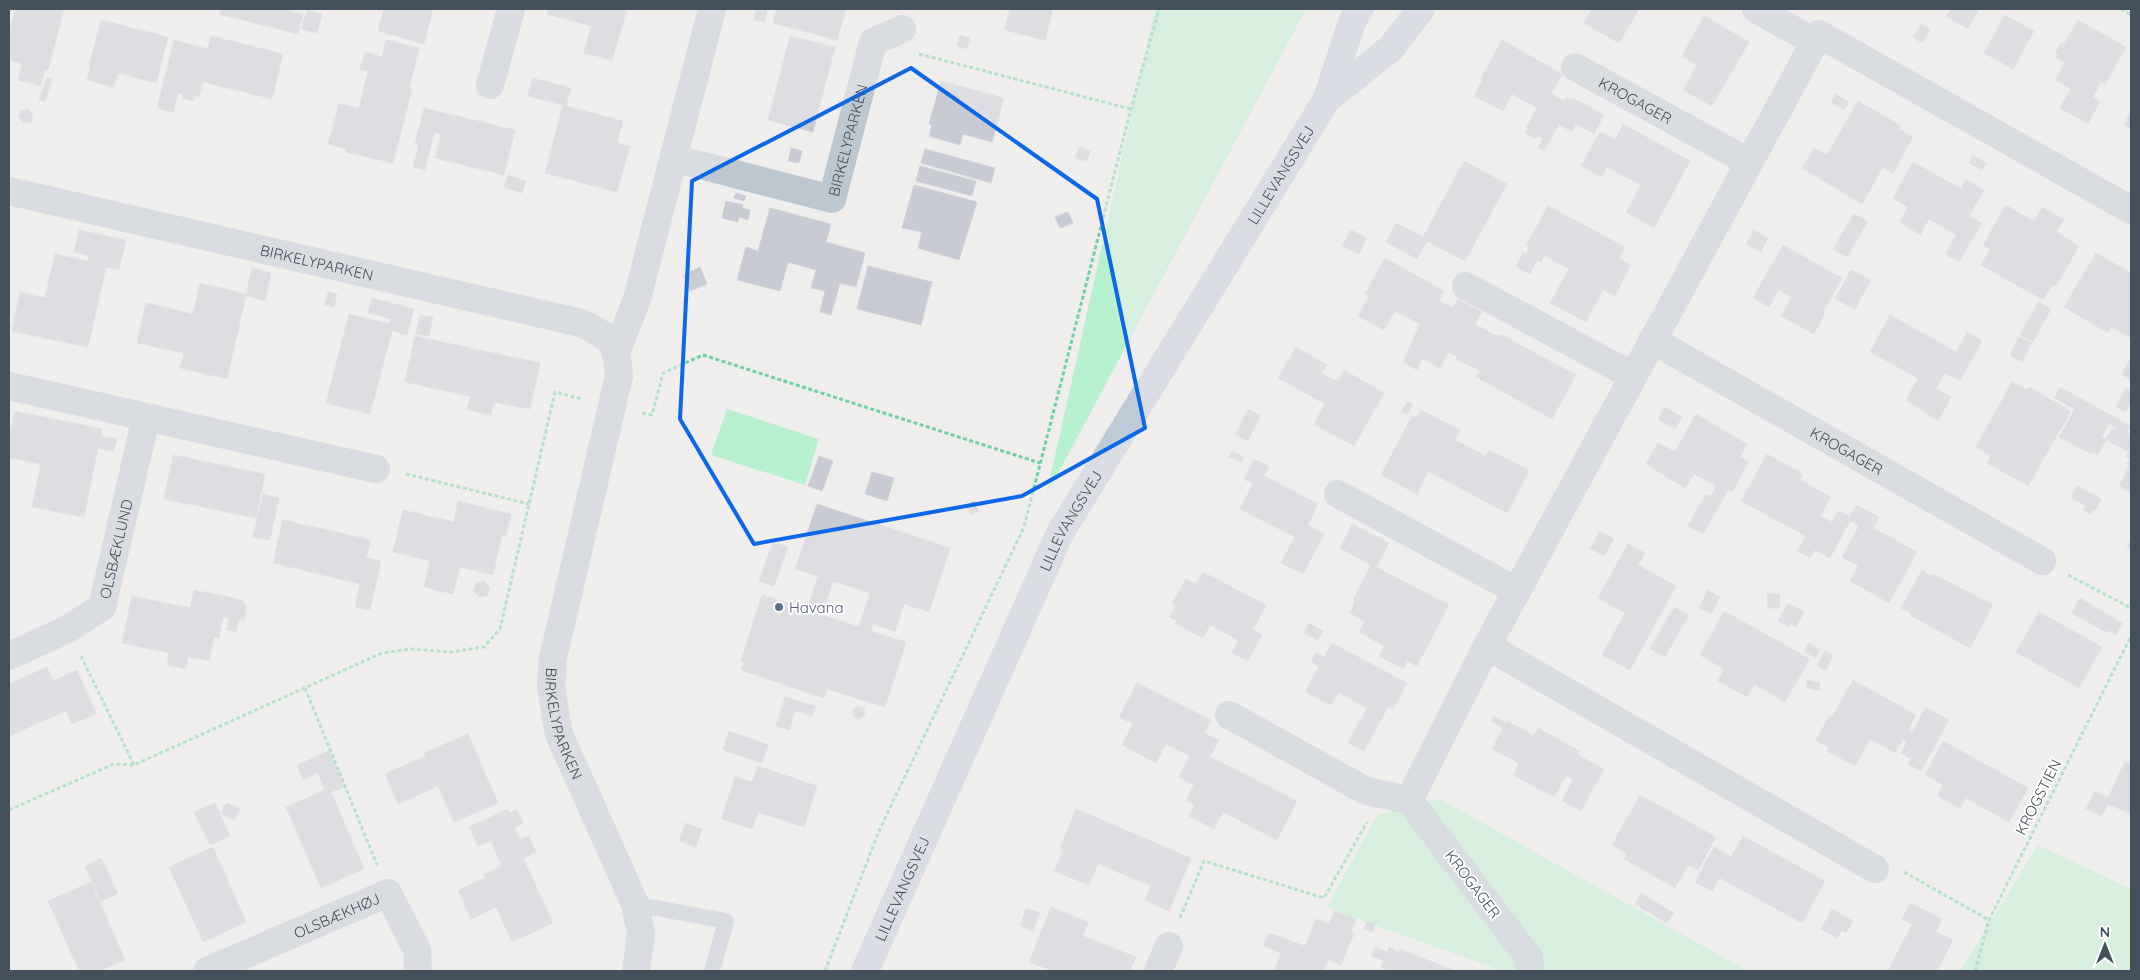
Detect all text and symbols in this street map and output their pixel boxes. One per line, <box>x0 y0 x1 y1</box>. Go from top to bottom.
street label: KROGAGER <box>1596 72 1676 128</box>
street label: BIRKELYPARKEN <box>824 82 871 198</box>
street label: LILLEVANGSVEJ <box>1243 122 1318 228</box>
street label: BIRKELYPARKEN <box>259 240 375 284</box>
street label: KROGAGER <box>1807 422 1887 479</box>
street label: LILLEVANGSVEJ <box>1035 467 1106 574</box>
street label: OLSBÆKLUND <box>95 497 136 601</box>
place label: Havana <box>789 598 843 617</box>
marker: Havana <box>773 601 785 613</box>
street label: BIRKELYPARKEN <box>541 667 587 782</box>
street label: KROGSTIEN <box>2011 756 2065 838</box>
street label: LILLEVANGSVEJ <box>870 834 933 944</box>
street label: KROGAGER <box>1441 846 1505 922</box>
street label: OLSBÆKHØJ <box>291 888 382 942</box>
north arrow <box>2080 920 2130 970</box>
text: N <box>2100 923 2110 941</box>

